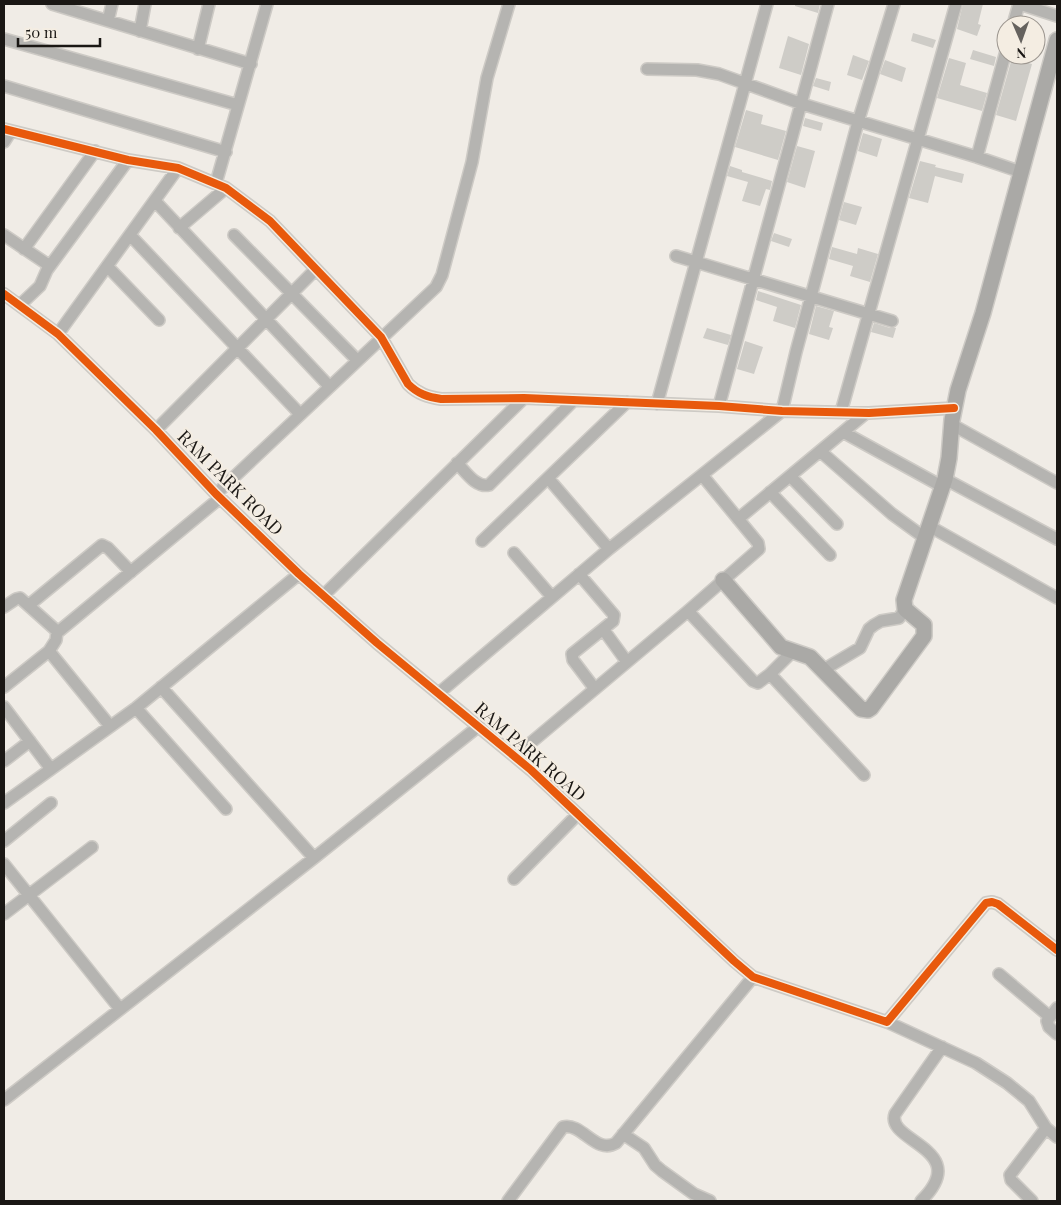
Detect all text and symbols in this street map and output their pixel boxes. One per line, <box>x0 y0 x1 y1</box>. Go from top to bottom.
scale bar <box>18 15 100 47</box>
north arrow <box>996 15 1046 65</box>
text: 50 m <box>25 22 58 42</box>
text: N <box>1016 44 1027 63</box>
street label: RAM PARK ROAD <box>173 424 289 540</box>
street label: RAM PARK ROAD <box>470 696 591 806</box>

